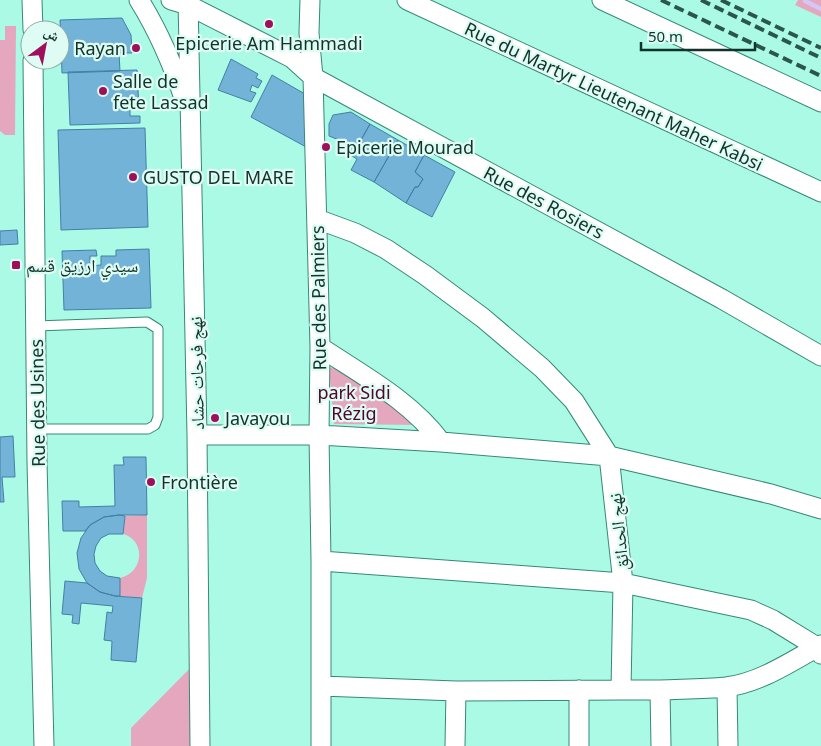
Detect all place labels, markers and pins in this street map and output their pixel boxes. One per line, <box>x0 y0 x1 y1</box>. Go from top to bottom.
marker: Epicerie Am Hammadi <box>263 18 275 30</box>
place label: Epicerie Am Hammadi <box>175 31 363 55</box>
place label: Rayan <box>74 36 126 60</box>
marker: Rayan <box>130 42 142 54</box>
place label: Salle de fete Lassad <box>113 69 209 114</box>
marker: Salle de fete Lassad <box>97 85 109 97</box>
place label: Epicerie Mourad <box>336 135 474 159</box>
marker: Epicerie Mourad <box>320 141 332 153</box>
place label: GUSTO DEL MARE <box>143 165 294 189</box>
marker: GUSTO DEL MARE <box>127 171 139 183</box>
place label: سيدي ارزيق قسم <box>26 253 138 281</box>
marker: سيدي ارزيق قسم <box>10 259 22 271</box>
place label: Javayou <box>223 406 290 430</box>
marker: Javayou <box>209 412 221 424</box>
place label: Frontière <box>161 470 238 494</box>
marker: Frontière <box>145 476 157 488</box>

